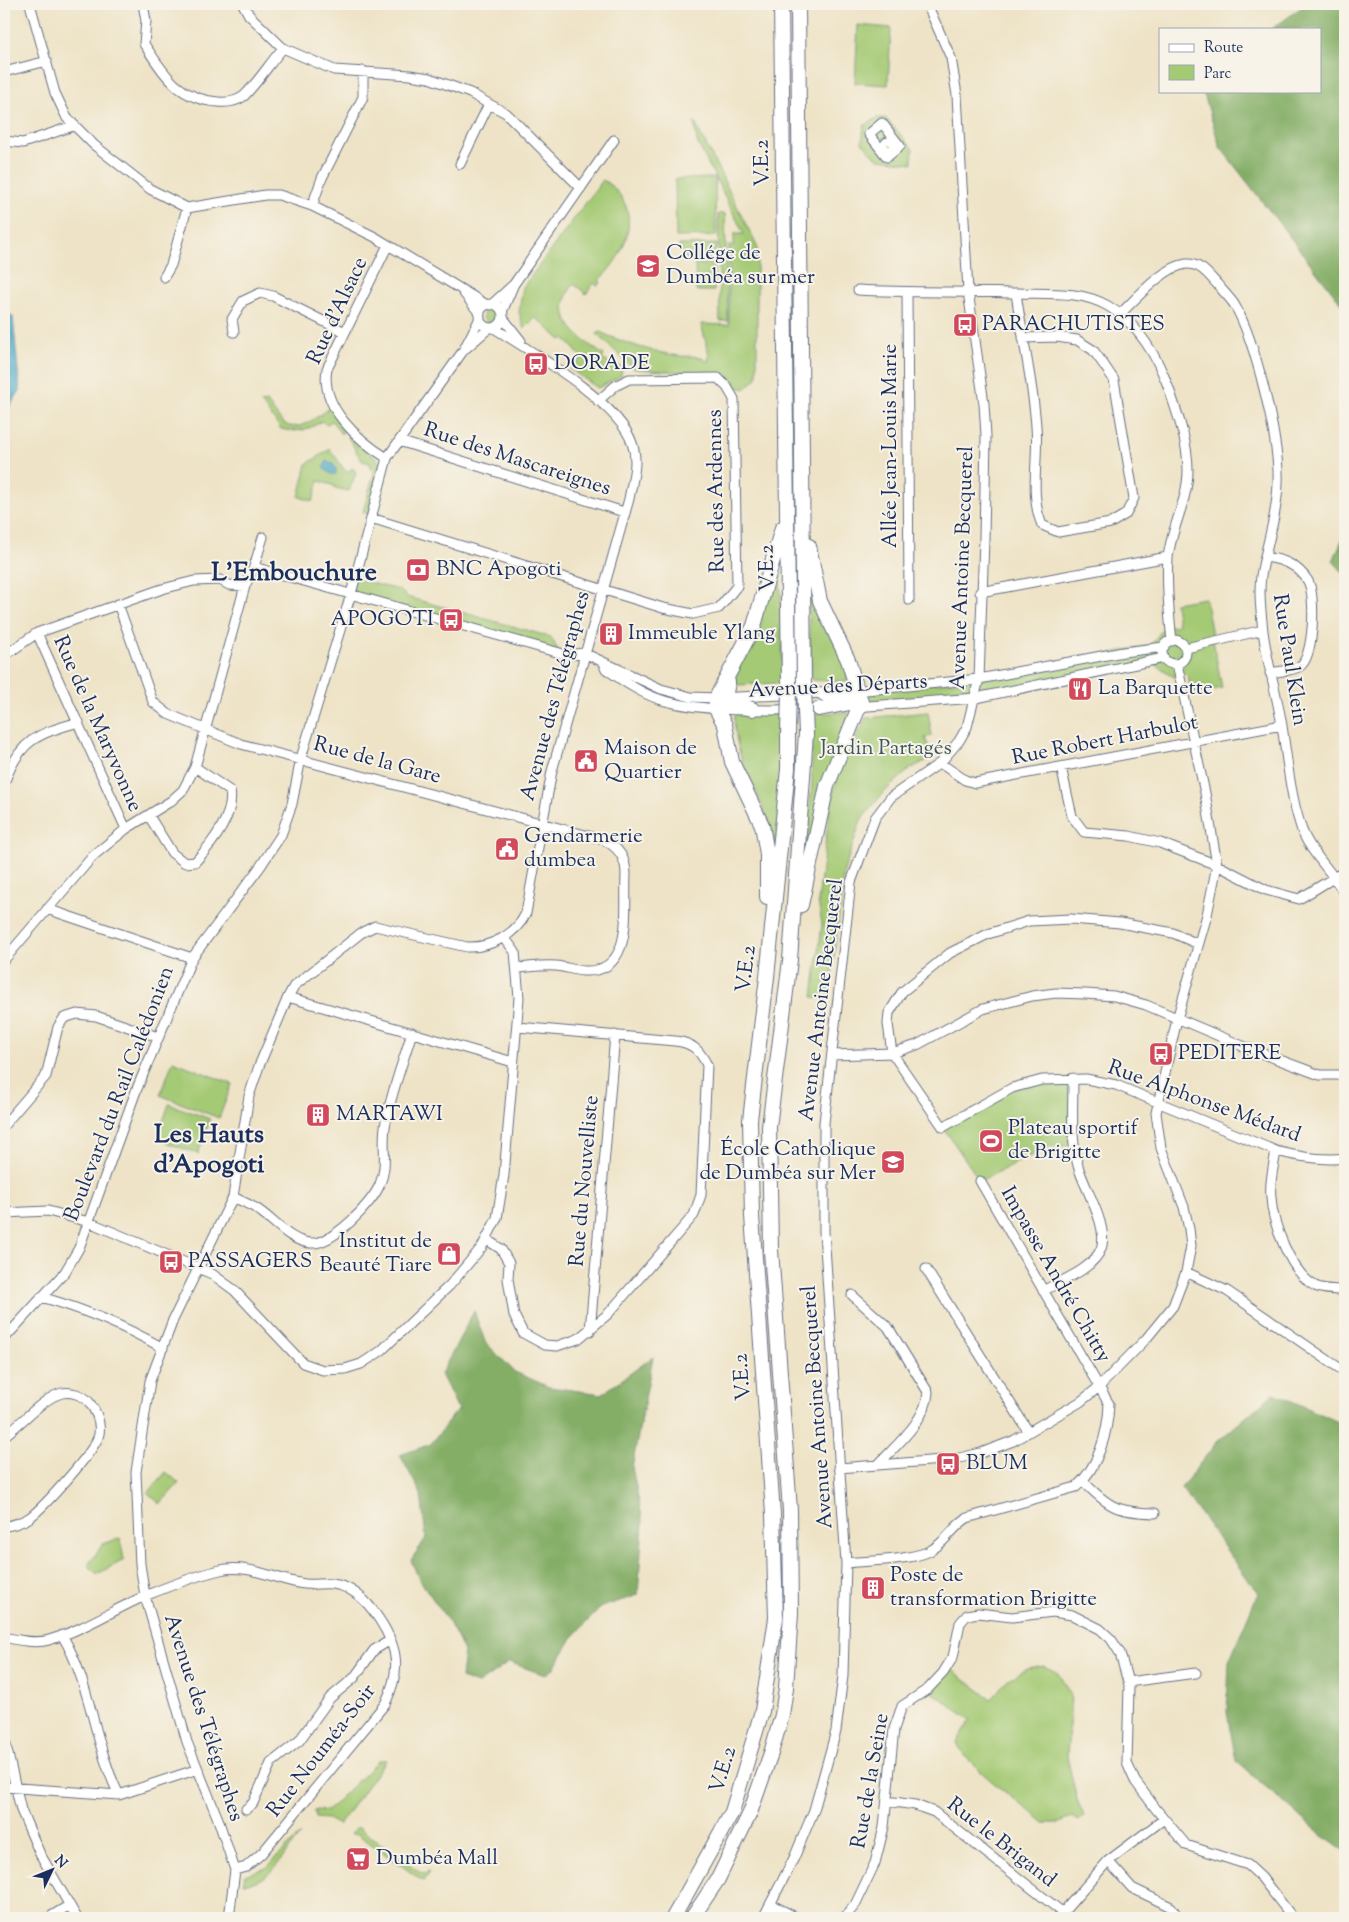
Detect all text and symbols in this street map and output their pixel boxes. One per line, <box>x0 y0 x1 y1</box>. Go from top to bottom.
legend <box>1159 28 1322 92</box>
text: Route <box>1204 38 1243 59</box>
text: Parc <box>1204 64 1232 85</box>
street label: V.E.2 <box>748 139 778 187</box>
place label: Collége de Dumbéa sur mer <box>666 239 815 293</box>
street label: Rue d'Alsace <box>300 252 376 370</box>
school or university icon: Collége de Dumbéa sur mer <box>635 253 661 279</box>
place label: PARACHUTISTES <box>982 310 1165 340</box>
bus stop icon: PARACHUTISTES <box>952 312 978 338</box>
street label: Allée Jean-Louis Marie <box>876 344 906 548</box>
place label: DORADE <box>554 349 650 379</box>
bus stop icon: DORADE <box>523 351 549 377</box>
street label: Rue des Ardennes <box>701 409 733 573</box>
street label: Rue des Mascareignes <box>420 416 614 504</box>
street label: Avenue Antoine Becquerel <box>944 445 982 691</box>
street label: V.E.2 <box>753 544 783 592</box>
district label: L'Embouchure <box>211 555 377 592</box>
place label: BNC Apogoti <box>436 555 562 585</box>
bank icon: BNC Apogoti <box>405 557 431 583</box>
street label: Avenue des Télégraphes <box>514 588 598 804</box>
street label: Rue Paul Klein <box>1264 592 1314 728</box>
place label: APOGOTI <box>330 605 434 635</box>
bus stop icon: APOGOTI <box>438 607 464 633</box>
place label: Immeuble Ylang <box>628 619 775 649</box>
building icon: Immeuble Ylang <box>598 621 624 647</box>
street label: Rue de la Maryvonne <box>45 631 149 817</box>
street label: Avenue des Départs <box>748 667 928 707</box>
place label: La Barquette <box>1098 674 1213 704</box>
restaurant icon: La Barquette <box>1067 676 1093 702</box>
street label: Rue Robert Harbulot <box>1009 708 1201 774</box>
street label: Rue de la Gare <box>310 730 444 792</box>
place label: Maison de Quartier <box>604 734 697 788</box>
park label: Jardin Partagés <box>819 734 952 764</box>
public building icon: Maison de Quartier <box>573 748 599 774</box>
place label: Gendarmerie dumbea <box>524 822 643 876</box>
public building icon: Gendarmerie dumbea <box>494 836 520 862</box>
street label: Avenue Antoine Becquerel <box>792 877 852 1123</box>
street label: V.E.2 <box>729 943 765 994</box>
street label: Boulevard du Rail Calédonien <box>57 962 183 1226</box>
place label: PEDITERE <box>1178 1039 1282 1069</box>
bus stop icon: PEDITERE <box>1148 1041 1174 1067</box>
street label: Rue Alphonse Médard <box>1103 1053 1305 1151</box>
street label: Rue du Nouvelliste <box>563 1094 607 1268</box>
place label: MARTAWI <box>336 1100 443 1130</box>
building icon: MARTAWI <box>305 1102 331 1128</box>
place label: Plateau sportif de Brigitte <box>1008 1114 1140 1168</box>
district label: Les Hauts d'Apogoti <box>154 1117 265 1184</box>
sports icon: Plateau sportif de Brigitte <box>978 1128 1004 1154</box>
place label: École Catholique de Dumbéa sur Mer <box>699 1135 876 1189</box>
school or university icon: École Catholique de Dumbéa sur Mer <box>880 1149 906 1175</box>
street label: Impasse André Chitty <box>992 1181 1118 1369</box>
place label: Institut de Beauté Tiare <box>319 1227 432 1281</box>
shop icon: Institut de Beauté Tiare <box>436 1241 462 1267</box>
place label: PASSAGERS <box>188 1247 312 1277</box>
bus stop icon: PASSAGERS <box>158 1249 184 1275</box>
street label: Avenue Antoine Becquerel <box>795 1284 841 1530</box>
street label: V.E.2 <box>726 1352 760 1402</box>
place label: BLUM <box>966 1449 1028 1479</box>
bus stop icon: BLUM <box>935 1451 961 1477</box>
place label: Poste de transformation Brigitte <box>890 1561 1097 1615</box>
building icon: Poste de transformation Brigitte <box>860 1575 886 1601</box>
street label: Avenue des Télégraphes <box>155 1611 251 1825</box>
street label: Rue Nouméa-Soir <box>260 1678 384 1824</box>
street label: Rue de la Seine <box>844 1711 898 1851</box>
street label: V.E.2 <box>703 1743 745 1797</box>
street label: Rue le Brigand <box>940 1791 1062 1895</box>
north arrow <box>28 1844 78 1894</box>
place label: Dumbéa Mall <box>376 1844 498 1874</box>
supermarket icon: Dumbéa Mall <box>345 1846 371 1872</box>
text: N <box>49 1852 71 1873</box>

